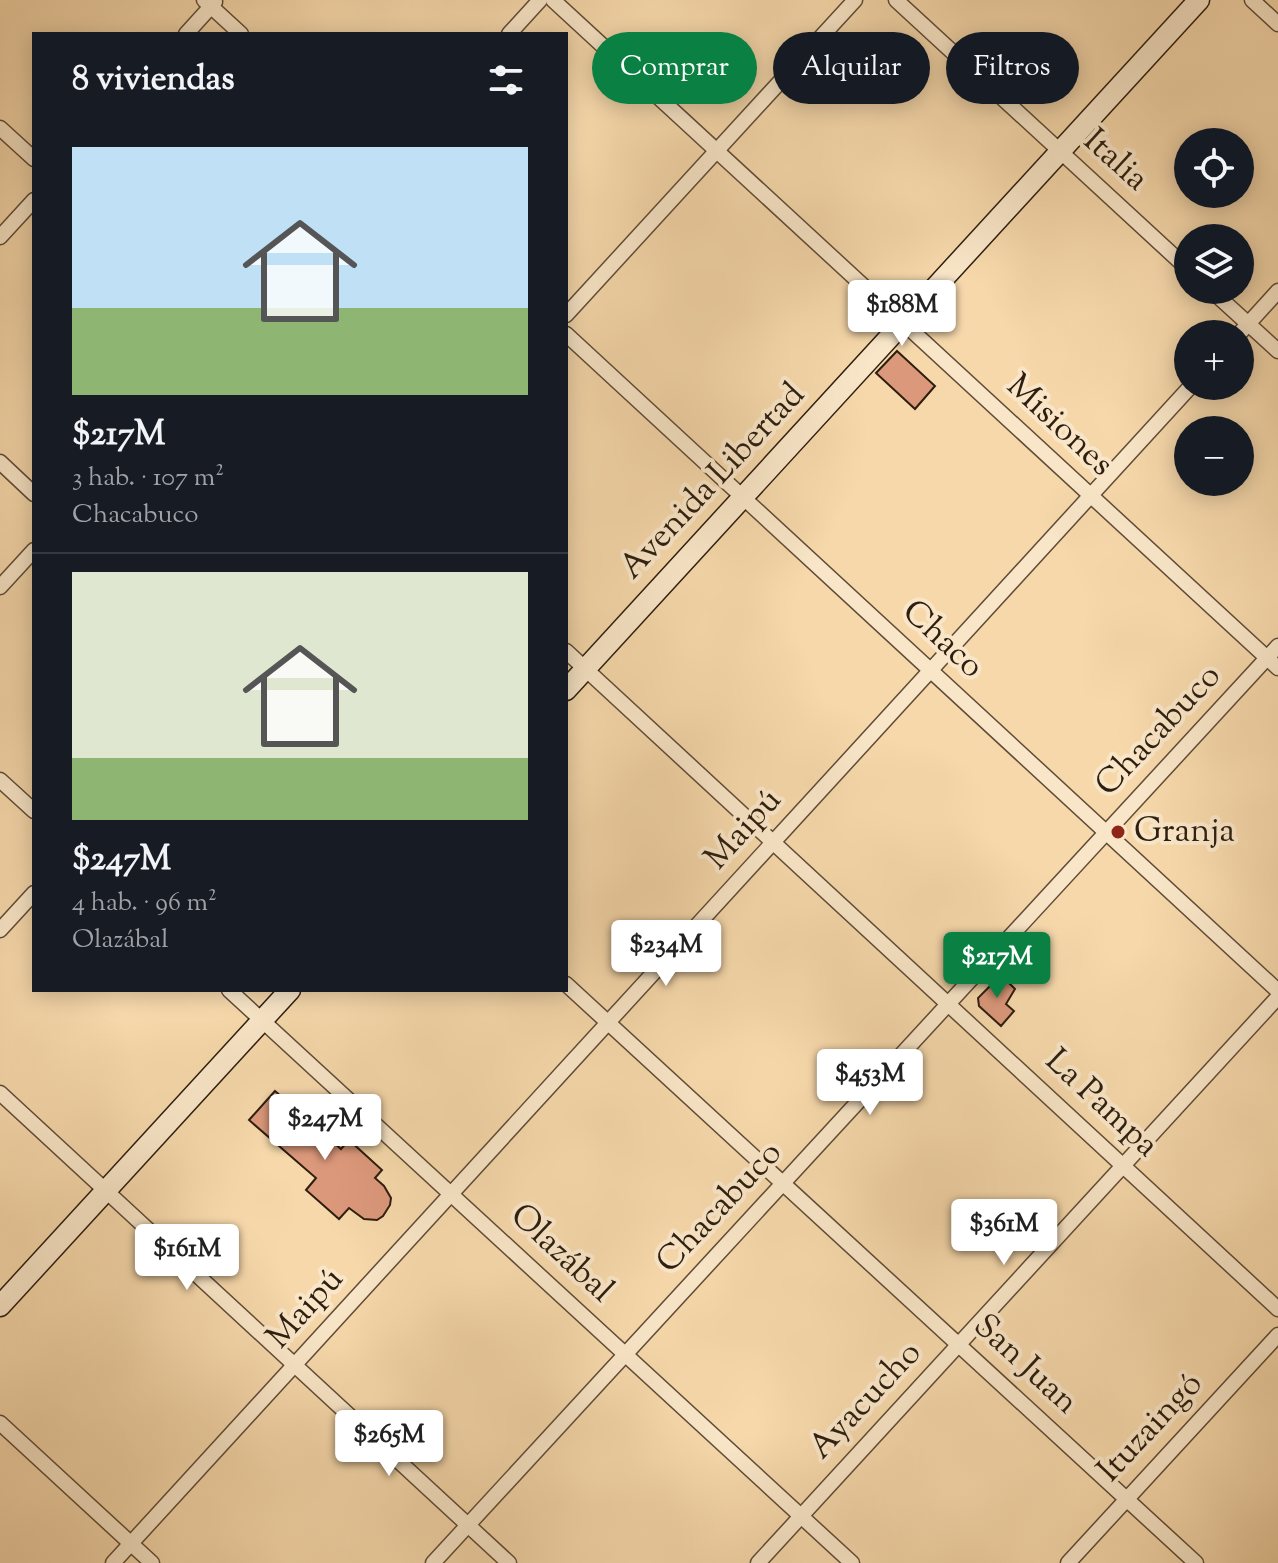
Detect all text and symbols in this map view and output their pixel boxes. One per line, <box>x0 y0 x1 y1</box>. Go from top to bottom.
chip: Comprar <box>592 32 757 104</box>
chip: Alquilar <box>773 32 930 104</box>
chip: Filtros <box>946 32 1079 104</box>
text: 8 viviendas <box>72 56 235 105</box>
icon: filters <box>484 58 528 102</box>
street label: Italia <box>1071 118 1159 204</box>
map controls <box>1174 128 1254 496</box>
button: locate <box>1174 128 1254 208</box>
icon: home <box>228 199 372 343</box>
button: layers <box>1174 224 1254 304</box>
pin: $188M <box>846 280 958 348</box>
text: $188M <box>866 287 938 324</box>
button: + <box>1174 320 1254 400</box>
street label: Misiones <box>994 363 1124 489</box>
street label: Avenida Libertad <box>609 373 817 591</box>
text: $217M <box>72 411 165 460</box>
button: − <box>1174 416 1254 496</box>
text: 3 hab. · 107 m² <box>72 460 224 497</box>
text: Chacabuco <box>72 497 199 534</box>
street label: Chaco <box>890 589 994 691</box>
icon: home <box>228 624 372 768</box>
street label: Chacabuco <box>1085 654 1233 808</box>
street label: Maipú <box>694 778 794 882</box>
place label: Granja <box>1134 808 1235 857</box>
marker: Granja <box>1109 823 1127 841</box>
text: $247M <box>72 836 171 885</box>
text: 4 hab. · 96 m² <box>72 885 217 922</box>
pin: $234M <box>610 920 722 988</box>
text: Olazábal <box>72 922 168 959</box>
text: $234M <box>629 927 703 964</box>
pin: $217M <box>941 932 1053 1000</box>
text: $217M <box>961 939 1033 976</box>
street label: La Pampa <box>1033 1038 1169 1170</box>
pin: $453M <box>814 1049 926 1117</box>
text: $453M <box>835 1056 905 1093</box>
pin: $247M <box>269 1094 381 1162</box>
text: $247M <box>287 1101 363 1138</box>
street label: Chacabuco <box>646 1131 794 1285</box>
street label: Olazábal <box>498 1193 624 1315</box>
pin: $361M <box>948 1199 1060 1267</box>
text: $361M <box>969 1206 1039 1243</box>
pin: $161M <box>131 1224 243 1292</box>
text: $161M <box>153 1231 221 1268</box>
street label: Maipú <box>256 1257 356 1361</box>
street label: San Juan <box>961 1303 1089 1427</box>
street label: Ayacucho <box>798 1331 934 1471</box>
street label: Ituzaingó <box>1087 1362 1215 1494</box>
pin: $265M <box>333 1410 445 1478</box>
text: $265M <box>353 1417 425 1454</box>

